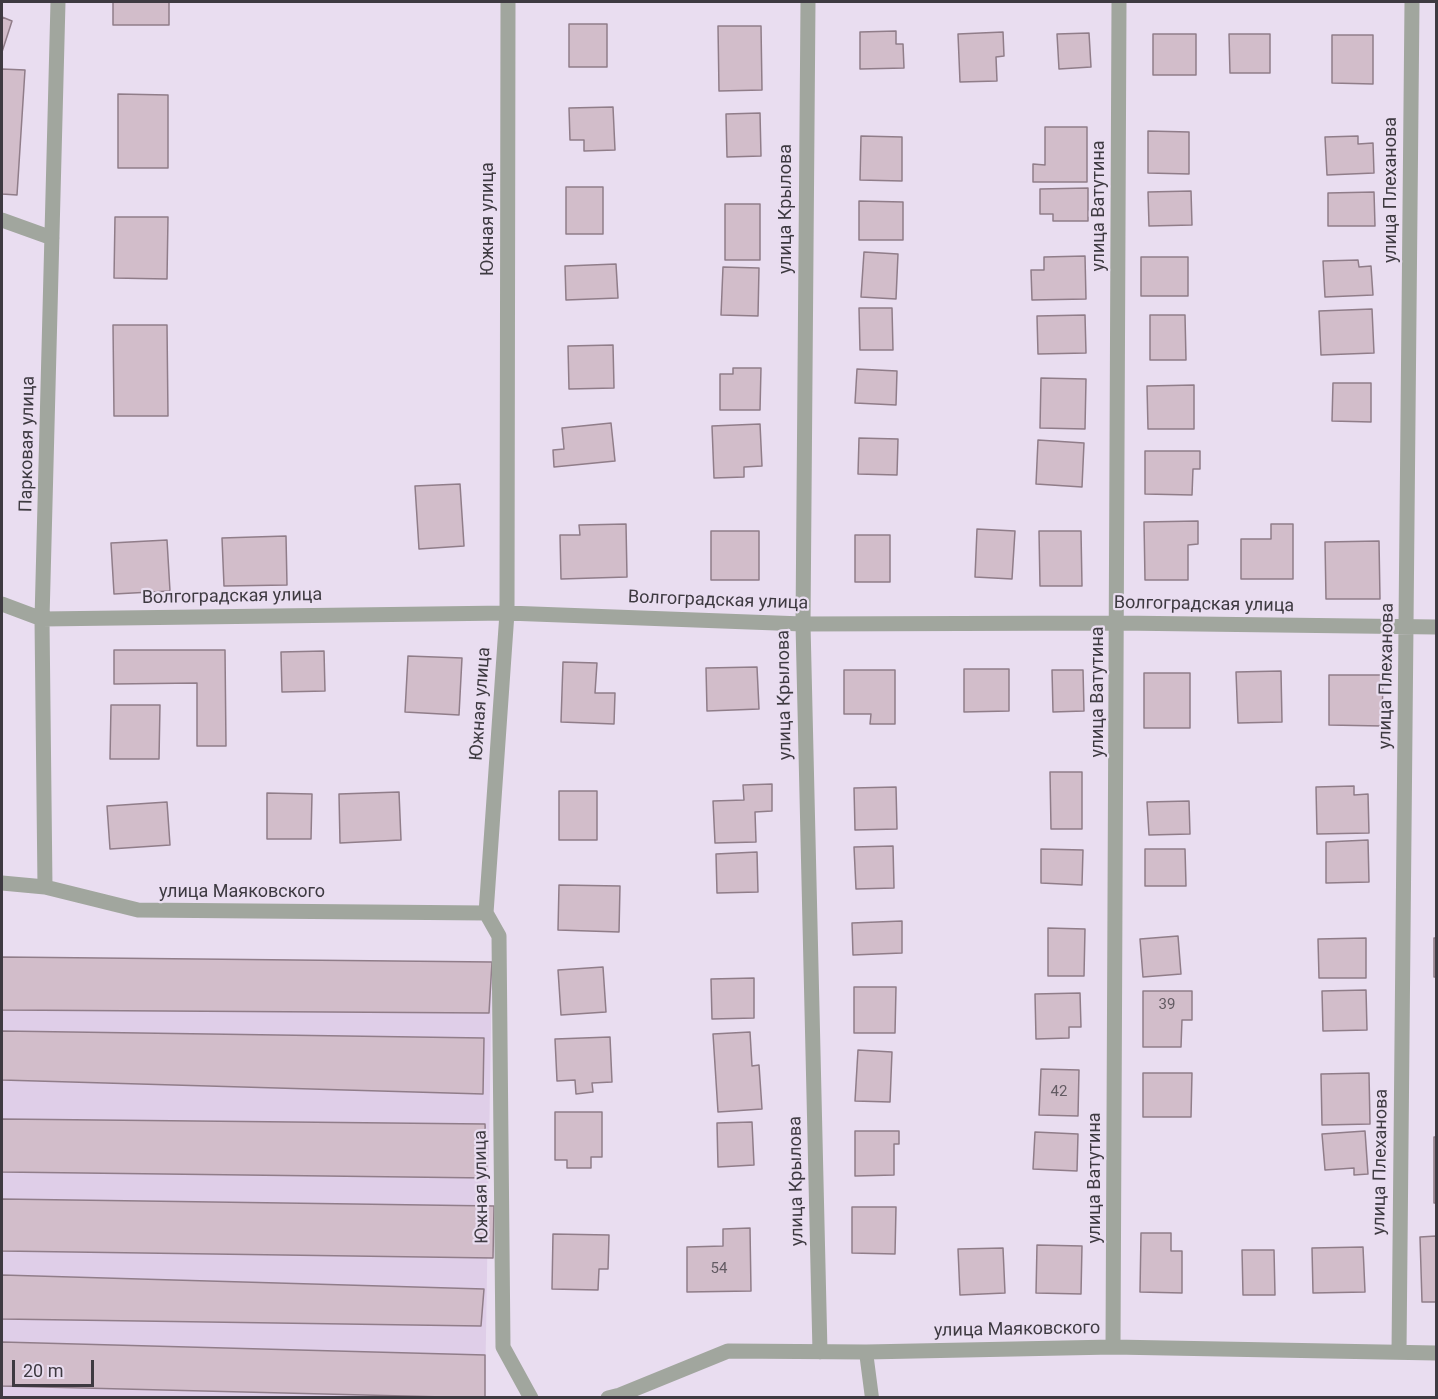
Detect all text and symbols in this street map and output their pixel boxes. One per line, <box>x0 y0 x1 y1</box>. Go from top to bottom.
street label: улица Плеханова <box>1380 117 1402 263</box>
street label: улица Ватутина <box>1088 140 1110 272</box>
street label: улица Крылова <box>775 144 797 274</box>
street label: Южная улица <box>477 162 499 276</box>
street label: Парковая улица <box>16 376 40 512</box>
street label: Волгоградская улица <box>142 585 322 609</box>
street label: Волгоградская улица <box>627 587 809 615</box>
street label: Волгоградская улица <box>1114 593 1294 617</box>
street label: улица Плеханова <box>1375 603 1399 749</box>
street label: улица Ватутина <box>1087 626 1109 758</box>
street label: улица Крылова <box>773 630 797 760</box>
street label: Южная улица <box>466 646 496 762</box>
street label: улица Маяковского <box>159 881 325 903</box>
house number: 39 <box>1159 996 1175 1014</box>
house number: 42 <box>1051 1083 1067 1101</box>
street label: улица Плеханова <box>1369 1089 1393 1235</box>
street label: улица Ватутина <box>1084 1112 1106 1244</box>
street label: улица Крылова <box>785 1116 809 1246</box>
street label: Южная улица <box>470 1130 494 1244</box>
house number: 54 <box>711 1260 727 1278</box>
street label: улица Маяковского <box>934 1318 1100 1342</box>
scale bar <box>15 1348 98 1386</box>
text: 20 m <box>23 1360 63 1381</box>

